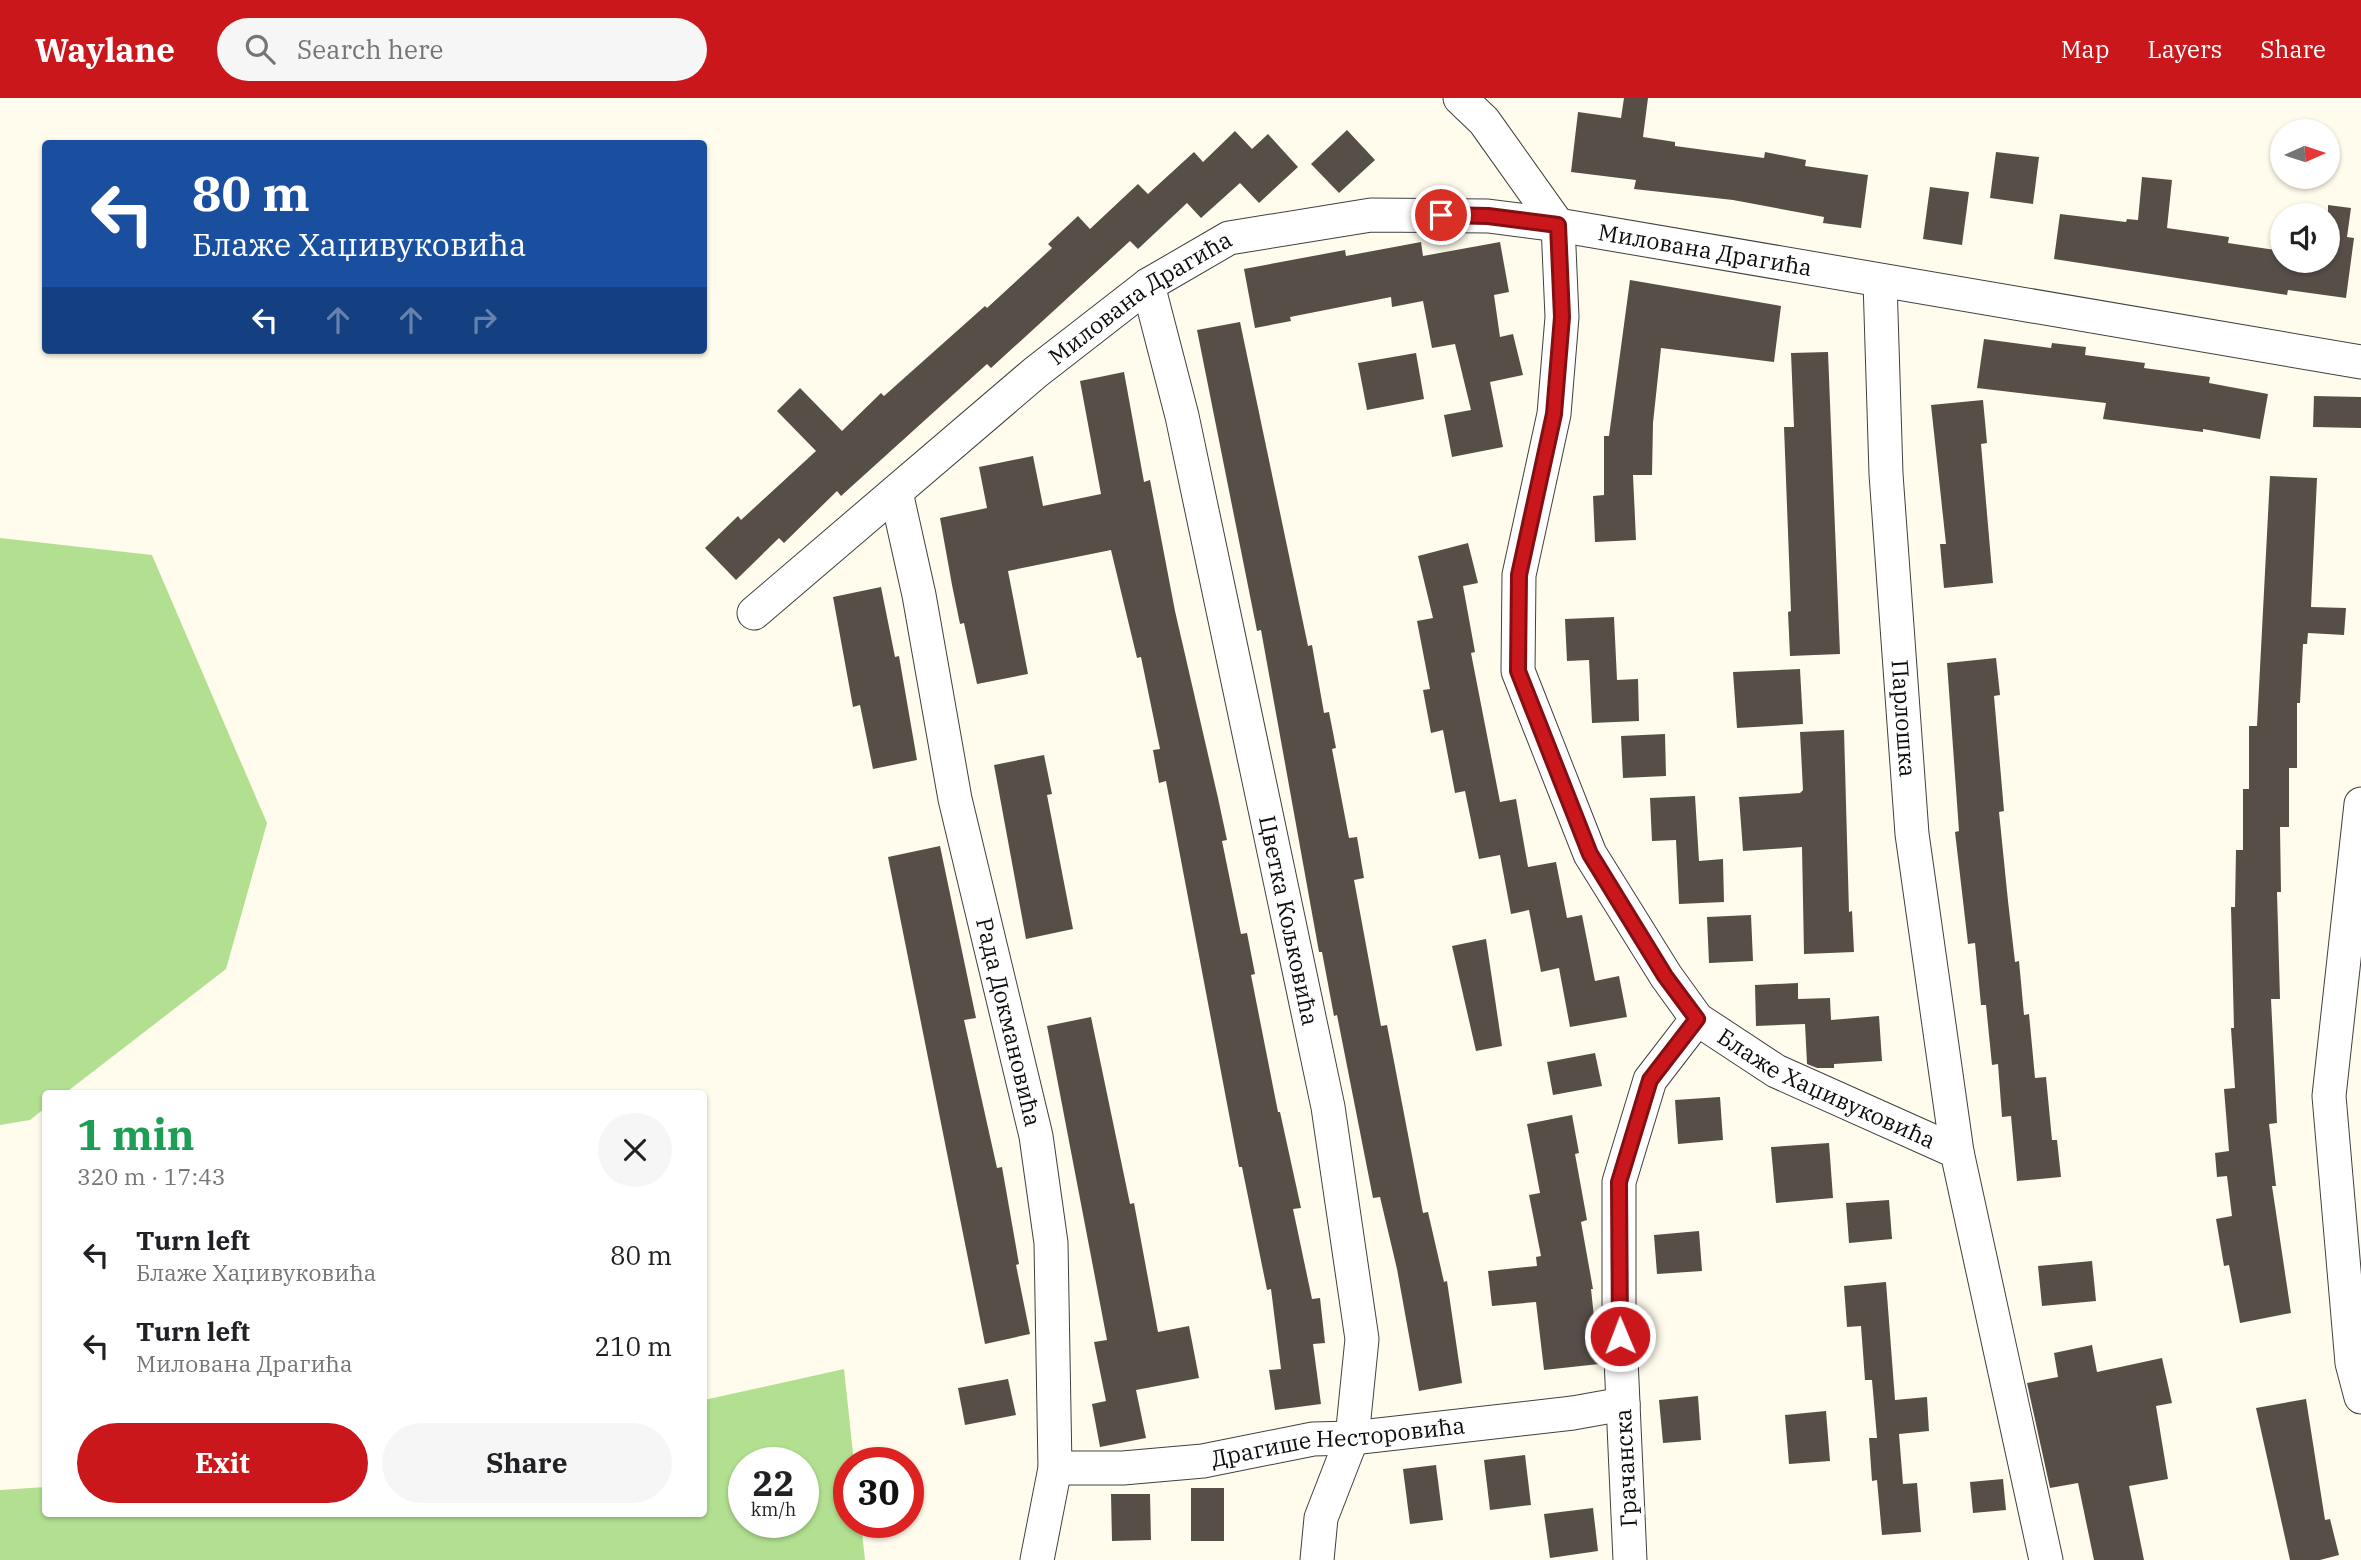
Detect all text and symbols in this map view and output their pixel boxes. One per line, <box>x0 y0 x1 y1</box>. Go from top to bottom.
search box <box>217 18 707 81</box>
text: Waylane <box>35 28 175 71</box>
icon: search <box>241 30 279 68</box>
text: Search here <box>297 32 443 66</box>
text: Map <box>2061 33 2109 65</box>
text: Layers <box>2147 33 2222 65</box>
text: Share <box>2260 33 2326 65</box>
north arrow <box>2270 119 2340 189</box>
map controls <box>2270 119 2340 273</box>
text: 80 m <box>192 161 310 224</box>
icon: left <box>77 168 168 259</box>
pin <box>1411 185 1471 245</box>
icon: arrive <box>1422 196 1460 234</box>
button: sound <box>2270 203 2340 273</box>
street label: Милована Драгића <box>1596 216 1815 282</box>
text: Блаже Хаџивуковића <box>192 223 526 265</box>
street label: Милована Драгића <box>1042 224 1237 371</box>
icon: left <box>246 301 284 339</box>
icon: ahead <box>319 301 357 339</box>
icon: ahead <box>392 301 430 339</box>
icon: right <box>465 301 503 339</box>
street label: Парлошка <box>1885 658 1924 778</box>
street label: Цветка Кољковића <box>1253 812 1326 1028</box>
street label: Рада Докмановића <box>970 914 1049 1129</box>
street label: Блаже Хаџивуковића <box>1712 1021 1941 1155</box>
text: 1 min <box>77 1107 195 1162</box>
button: close <box>598 1113 672 1187</box>
text: 320 m · 17:43 <box>77 1161 226 1191</box>
text: Turn left <box>136 1223 250 1257</box>
icon: left <box>77 1236 115 1274</box>
text: 80 m <box>610 1238 672 1272</box>
text: Блаже Хаџивуковића <box>136 1257 376 1287</box>
position arrow <box>1583 1299 1657 1373</box>
text: Turn left <box>136 1314 250 1348</box>
icon: left <box>77 1327 115 1365</box>
text: 210 m <box>594 1329 672 1363</box>
text: Милована Драгића <box>136 1348 353 1378</box>
street label: Грачанска <box>1607 1408 1643 1528</box>
street label: Драгише Несторовића <box>1208 1409 1467 1473</box>
button: Exit <box>77 1423 368 1503</box>
button: Share <box>382 1423 672 1503</box>
speed limit sign: 30 <box>833 1447 924 1538</box>
text: 22 <box>752 1460 795 1506</box>
text: km/h <box>751 1498 796 1521</box>

